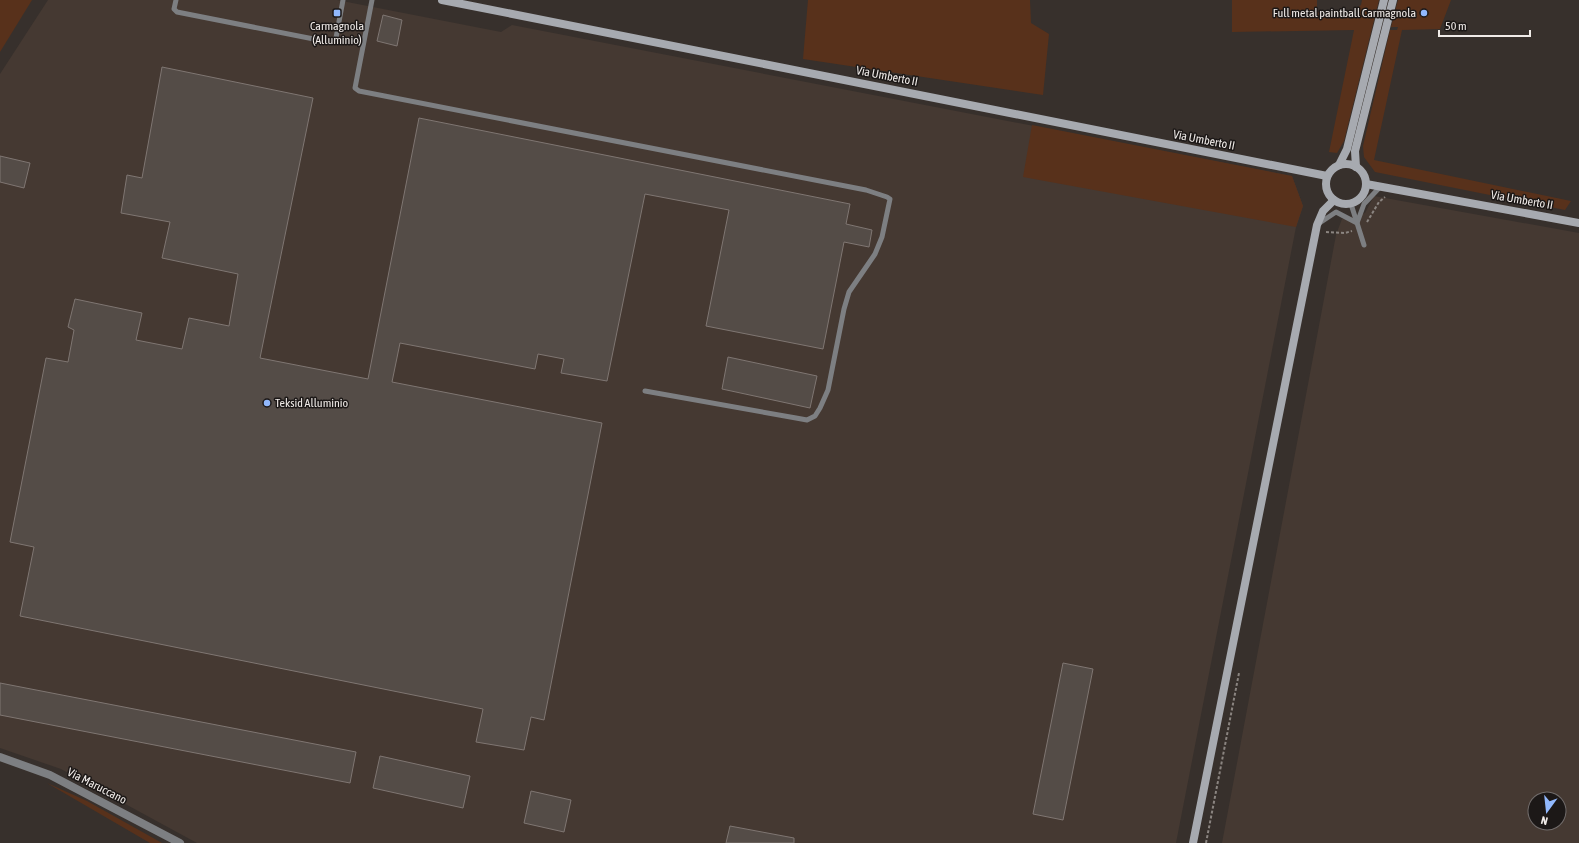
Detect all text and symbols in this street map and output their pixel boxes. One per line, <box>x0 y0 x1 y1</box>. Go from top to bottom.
place label: Full metal paintball Carmagnola <box>1273 6 1416 20</box>
marker: Carmagnola (Alluminio) <box>332 8 342 18</box>
marker: Full metal paintball Carmagnola <box>1419 8 1429 18</box>
scale bar <box>1439 12 1530 38</box>
place label: Carmagnola (Alluminio) <box>310 19 364 47</box>
text: 50 m <box>1445 19 1467 33</box>
street label: Via Umberto II <box>855 63 919 89</box>
street label: Via Umberto II <box>1172 127 1236 153</box>
street label: Via Umberto II <box>1490 188 1554 212</box>
place label: Teksid Alluminio <box>275 396 349 410</box>
marker: Teksid Alluminio <box>262 398 272 408</box>
street label: Via Maruccano <box>65 765 129 807</box>
north arrow <box>1527 791 1567 831</box>
text: N <box>1540 814 1549 827</box>

